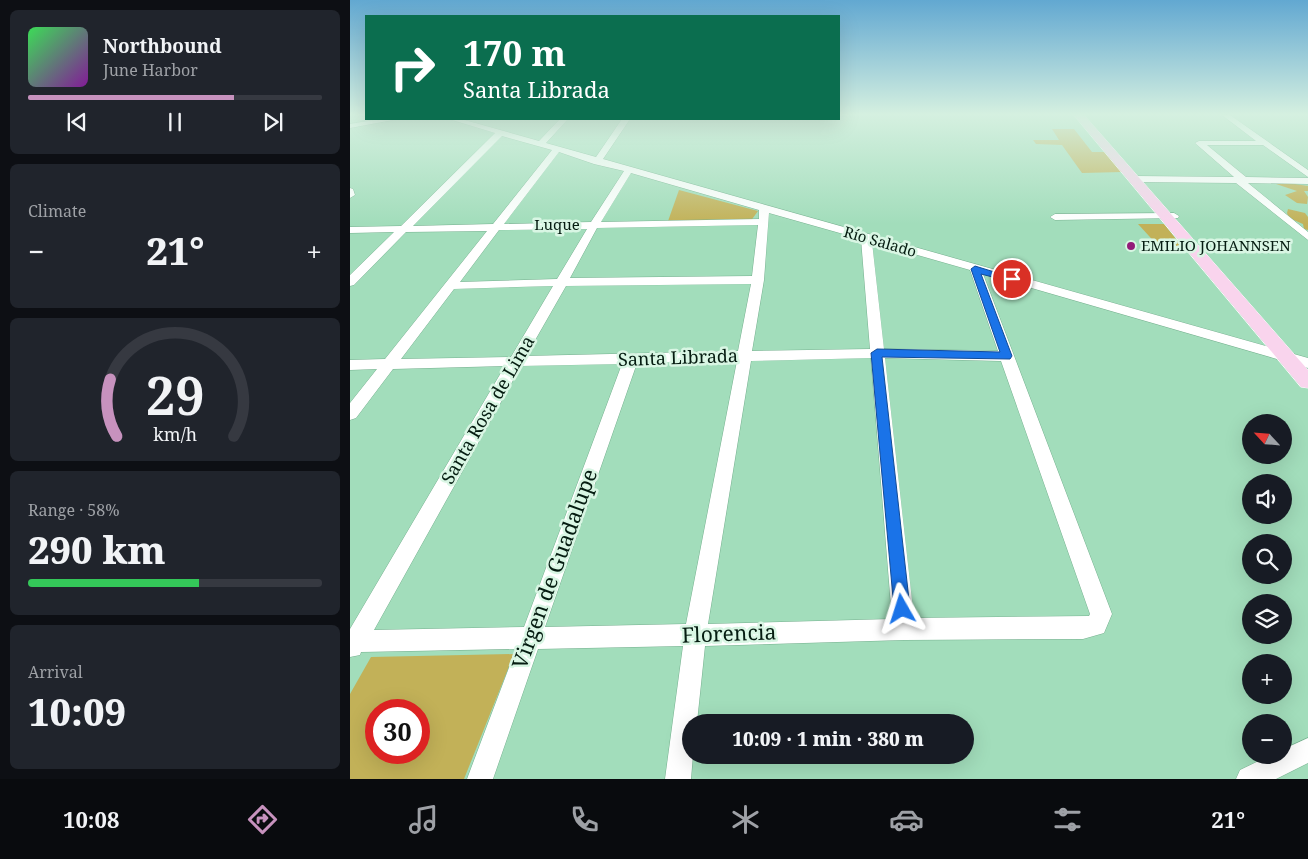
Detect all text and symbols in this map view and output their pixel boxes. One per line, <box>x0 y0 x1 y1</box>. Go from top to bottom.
text: 170 m <box>463 29 566 76</box>
text: Northbound <box>103 33 222 59</box>
icon: right <box>380 35 445 100</box>
text: June Harbor <box>103 59 198 81</box>
text: Santa Librada <box>463 74 610 104</box>
icon: previous <box>63 108 91 136</box>
icon: pause <box>161 108 189 136</box>
icon: next <box>259 108 287 136</box>
text: Climate <box>28 200 86 222</box>
street label: Luque <box>534 214 580 234</box>
street label: Río Salado <box>842 221 919 261</box>
text: 21° <box>146 224 204 276</box>
text: − <box>28 232 44 270</box>
text: + <box>306 232 322 270</box>
place label: EMILIO JOHANNSEN <box>1141 235 1291 255</box>
marker: EMILIO JOHANNSEN <box>1125 240 1137 252</box>
pin <box>991 258 1033 300</box>
icon: arrive <box>998 265 1026 293</box>
street label: Santa Rosa de Lima <box>435 331 539 488</box>
street label: Santa Librada <box>618 343 738 371</box>
text: 29 <box>146 359 204 430</box>
north arrow <box>1242 414 1292 464</box>
map controls <box>1242 414 1292 764</box>
text: km/h <box>153 422 197 446</box>
street label: Virgen de Guadalupe <box>505 465 603 672</box>
button: sound <box>1242 474 1292 524</box>
text: Range · 58% <box>28 499 120 521</box>
text: 290 km <box>28 523 166 575</box>
button: search <box>1242 534 1292 584</box>
position arrow <box>875 582 927 634</box>
button: layers <box>1242 594 1292 644</box>
street label: Florencia <box>681 617 777 649</box>
button: + <box>1242 654 1292 704</box>
text: Arrival <box>28 661 83 683</box>
text: 10:09 <box>28 685 126 737</box>
speed limit sign: 30 <box>365 699 430 764</box>
button: − <box>1242 714 1292 764</box>
text: 10:09 · 1 min · 380 m <box>732 726 924 752</box>
icon: directions <box>245 802 280 837</box>
icon: music <box>406 802 441 837</box>
icon: phone <box>567 802 602 837</box>
icon: climate <box>728 802 763 837</box>
icon: car <box>889 802 924 837</box>
icon: filters <box>1050 802 1085 837</box>
text: 10:08 <box>63 804 119 834</box>
text: 21° <box>1211 804 1245 834</box>

